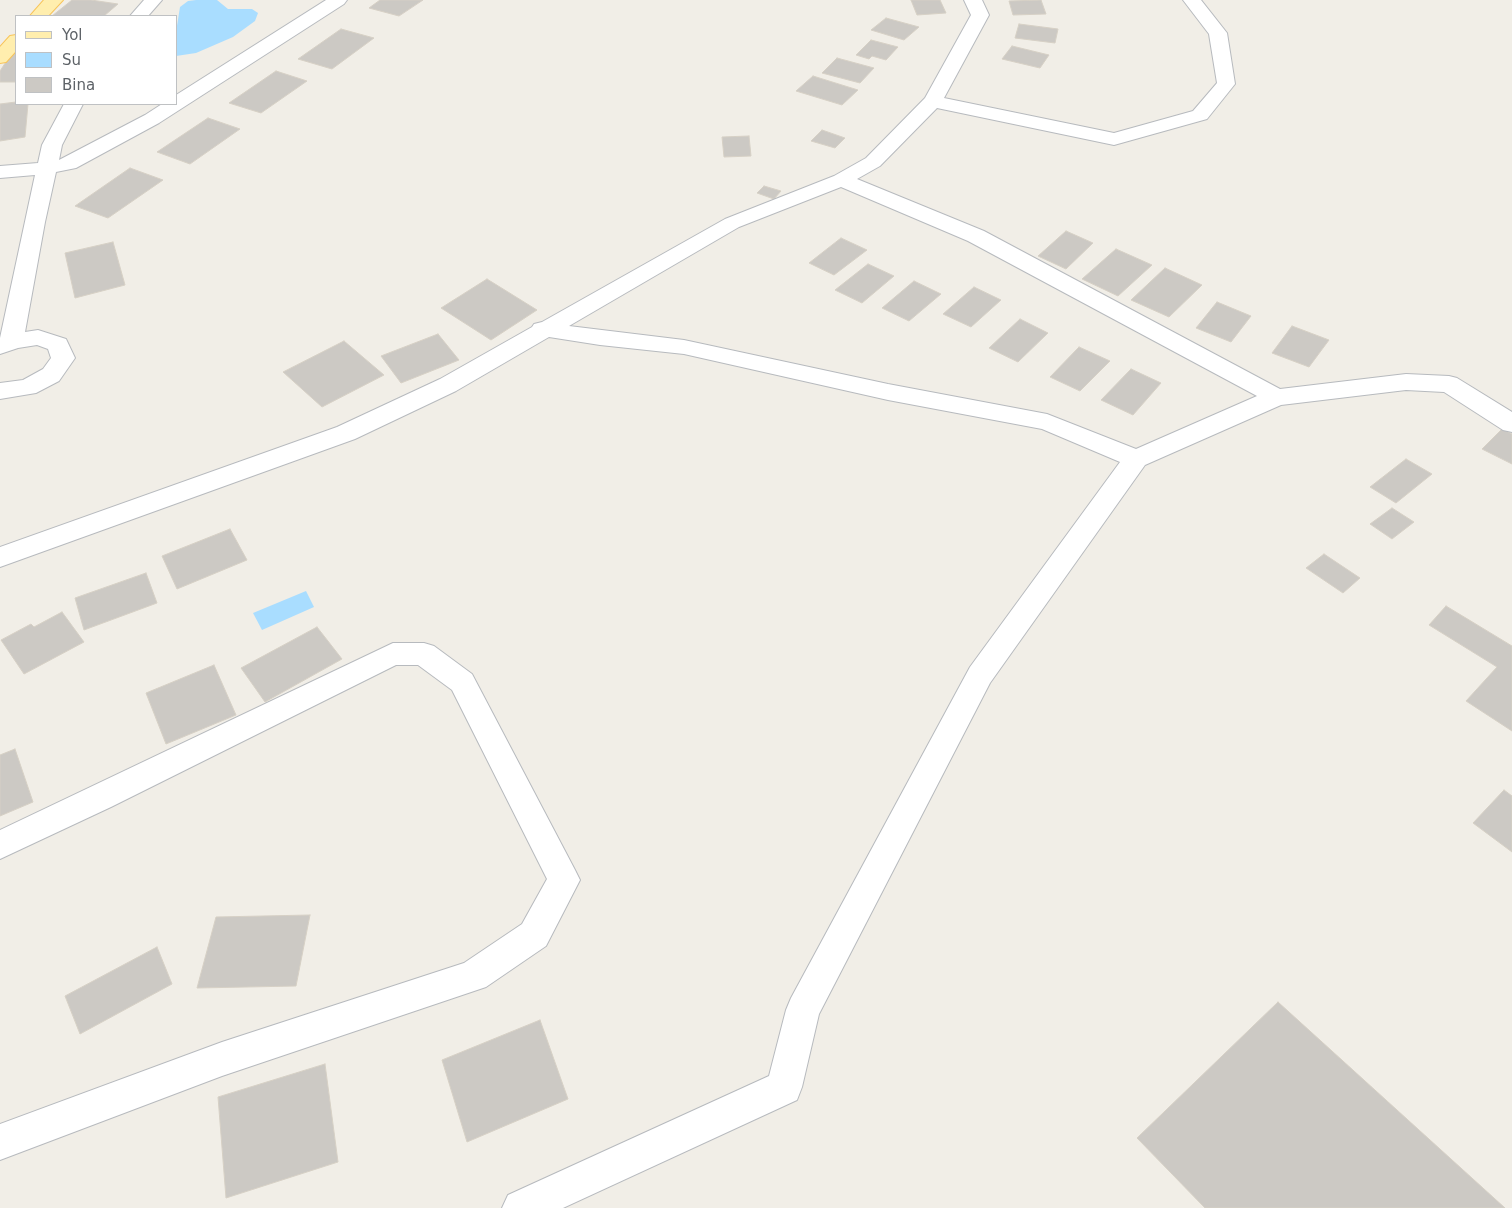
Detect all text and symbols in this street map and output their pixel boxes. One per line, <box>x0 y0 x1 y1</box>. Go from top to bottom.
legend <box>15 15 178 105</box>
text: Yol <box>62 26 83 44</box>
text: Su <box>62 51 81 69</box>
text: Bina <box>62 76 95 94</box>

